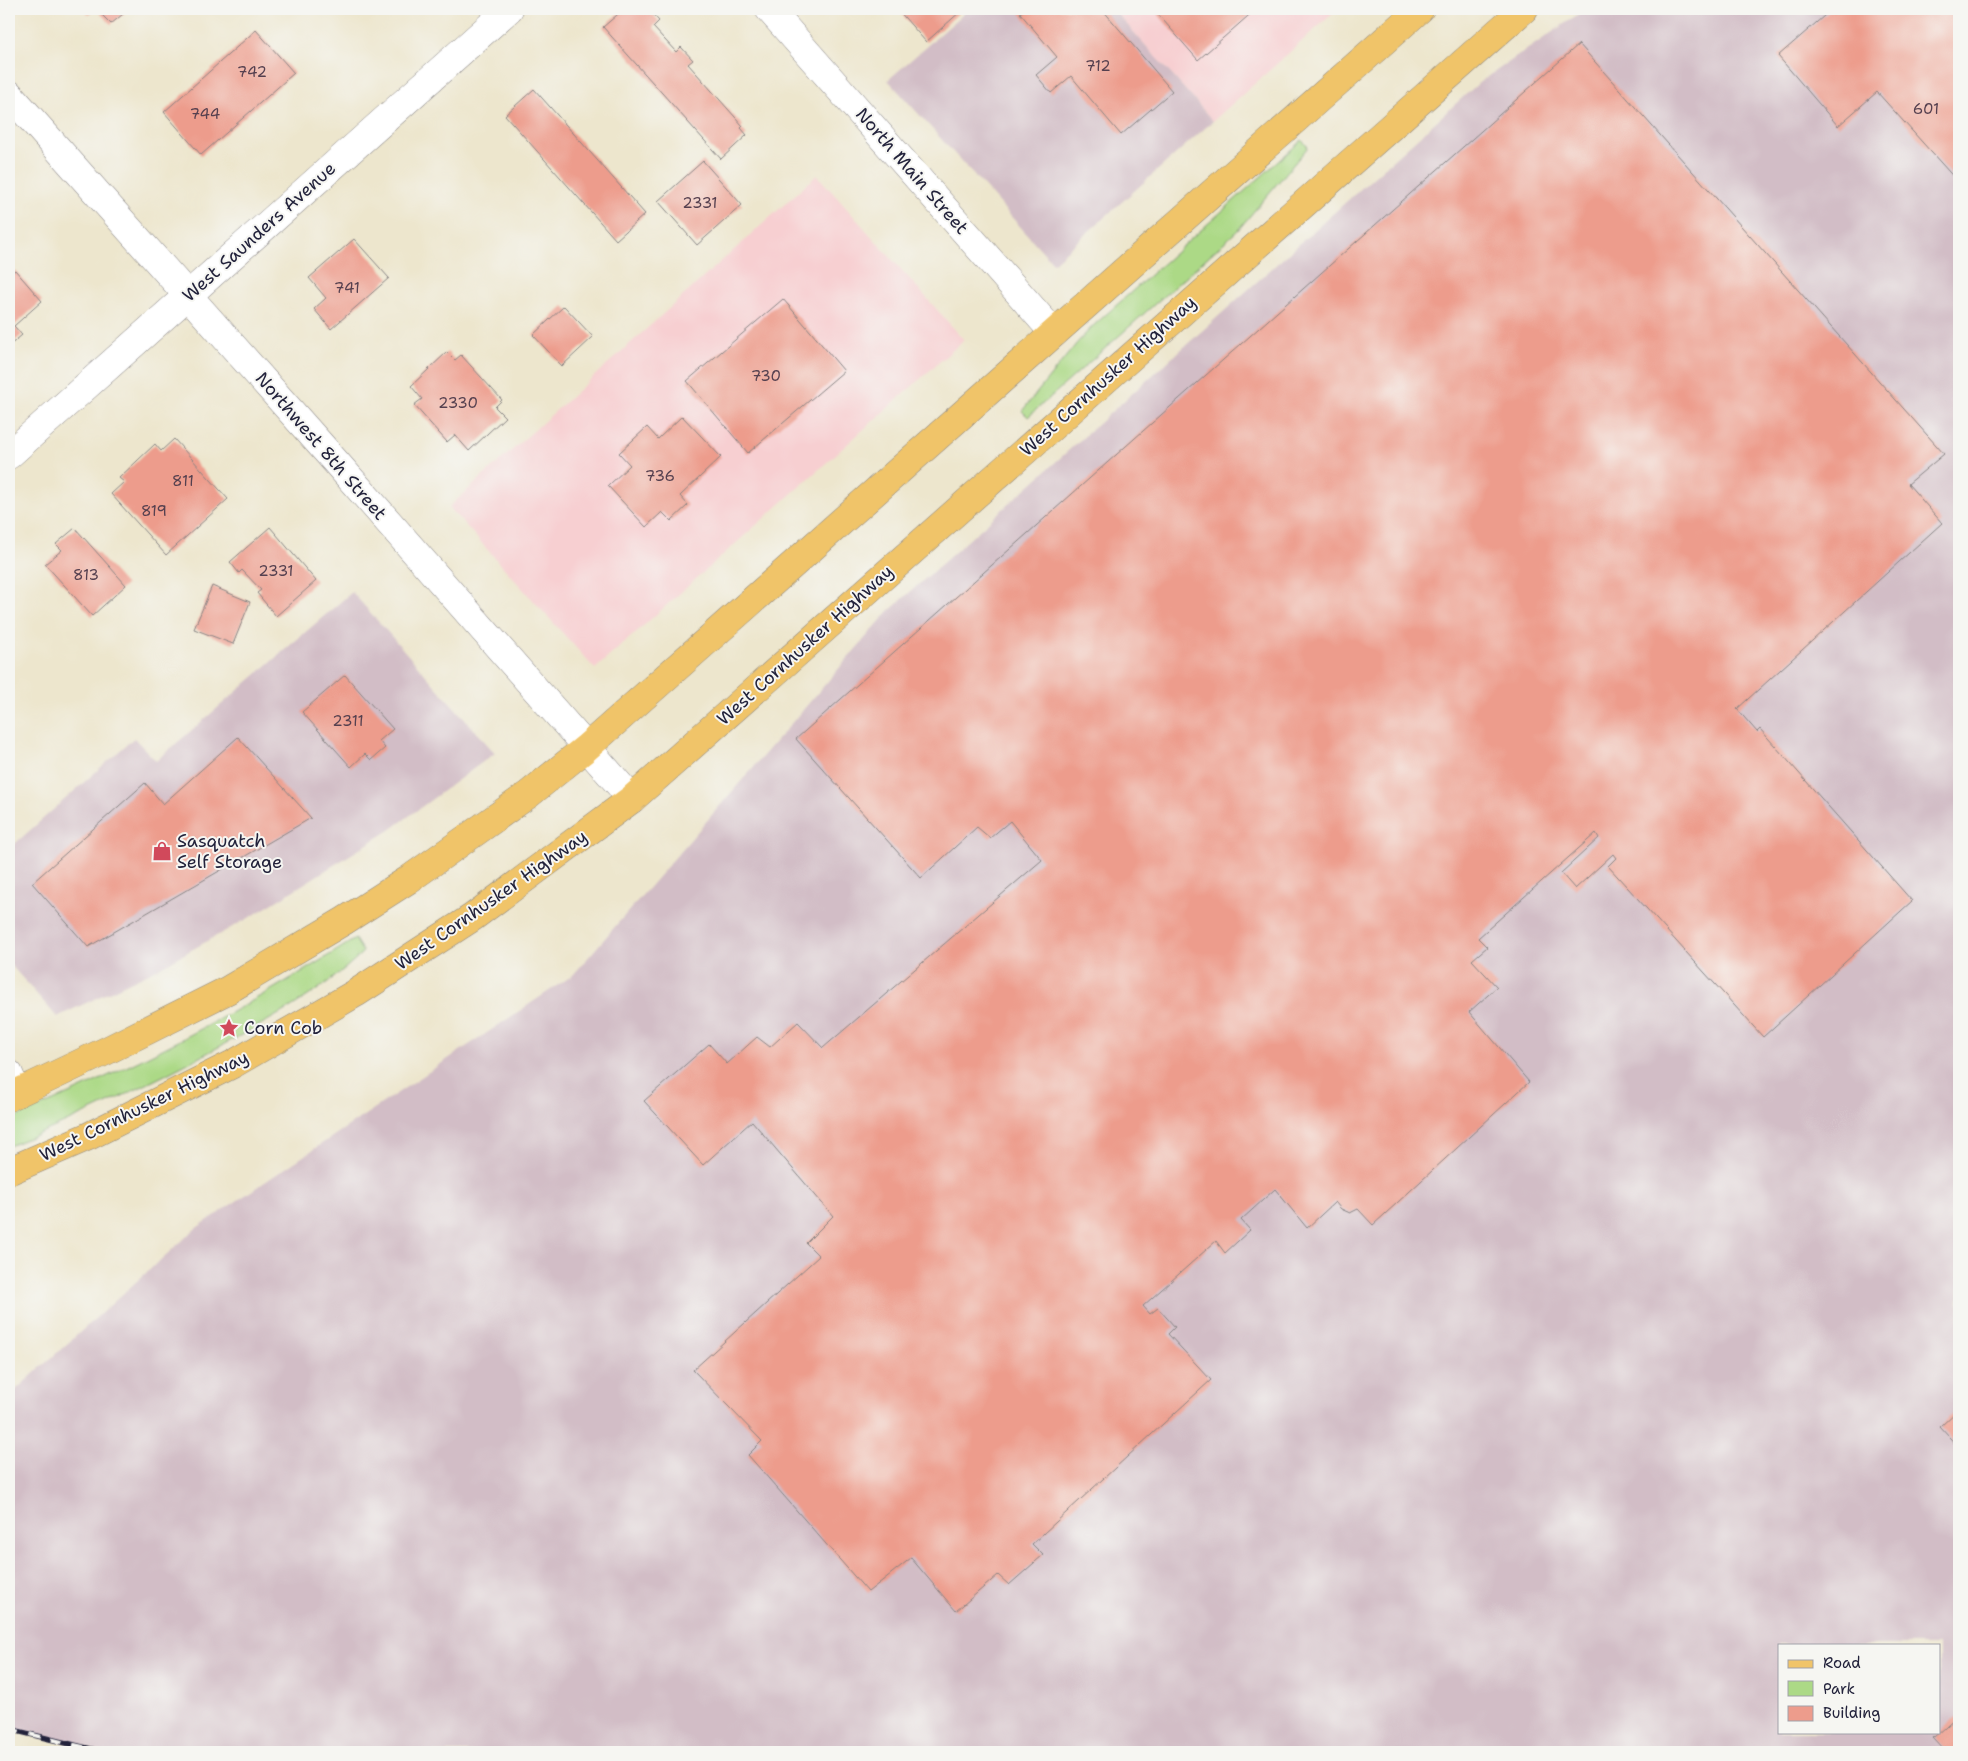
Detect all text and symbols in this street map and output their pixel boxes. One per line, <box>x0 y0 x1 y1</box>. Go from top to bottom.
house number: 712 <box>1085 56 1111 76</box>
house number: 742 <box>237 62 267 82</box>
house number: 601 <box>1913 99 1939 119</box>
street label: North Main Street <box>850 103 974 240</box>
house number: 744 <box>190 104 220 124</box>
street label: West Saunders Avenue <box>177 157 341 307</box>
house number: 2331 <box>682 193 718 213</box>
house number: 741 <box>334 278 360 298</box>
street label: West Cornhusker Highway <box>1015 290 1201 462</box>
house number: 730 <box>751 366 781 386</box>
street label: Northwest 8th Street <box>250 367 392 525</box>
house number: 2330 <box>438 393 478 413</box>
house number: 736 <box>645 466 675 486</box>
house number: 811 <box>172 471 194 491</box>
house number: 819 <box>141 501 167 521</box>
street label: West Cornhusker Highway <box>712 559 898 731</box>
house number: 2331 <box>258 561 294 581</box>
house number: 813 <box>73 565 99 585</box>
house number: 2311 <box>332 711 364 731</box>
street label: West Cornhusker Highway <box>390 824 592 976</box>
place label: Sasquatch Self Storage <box>177 829 282 874</box>
shop icon: Sasquatch Self Storage <box>151 840 173 862</box>
place label: Corn Cob <box>244 1016 322 1040</box>
place icon: Corn Cob <box>218 1017 240 1039</box>
street label: West Cornhusker Highway <box>36 1045 252 1167</box>
legend <box>1778 1644 1940 1734</box>
text: Road <box>1823 1653 1861 1673</box>
text: Park <box>1823 1679 1855 1699</box>
text: Building <box>1823 1703 1880 1723</box>

